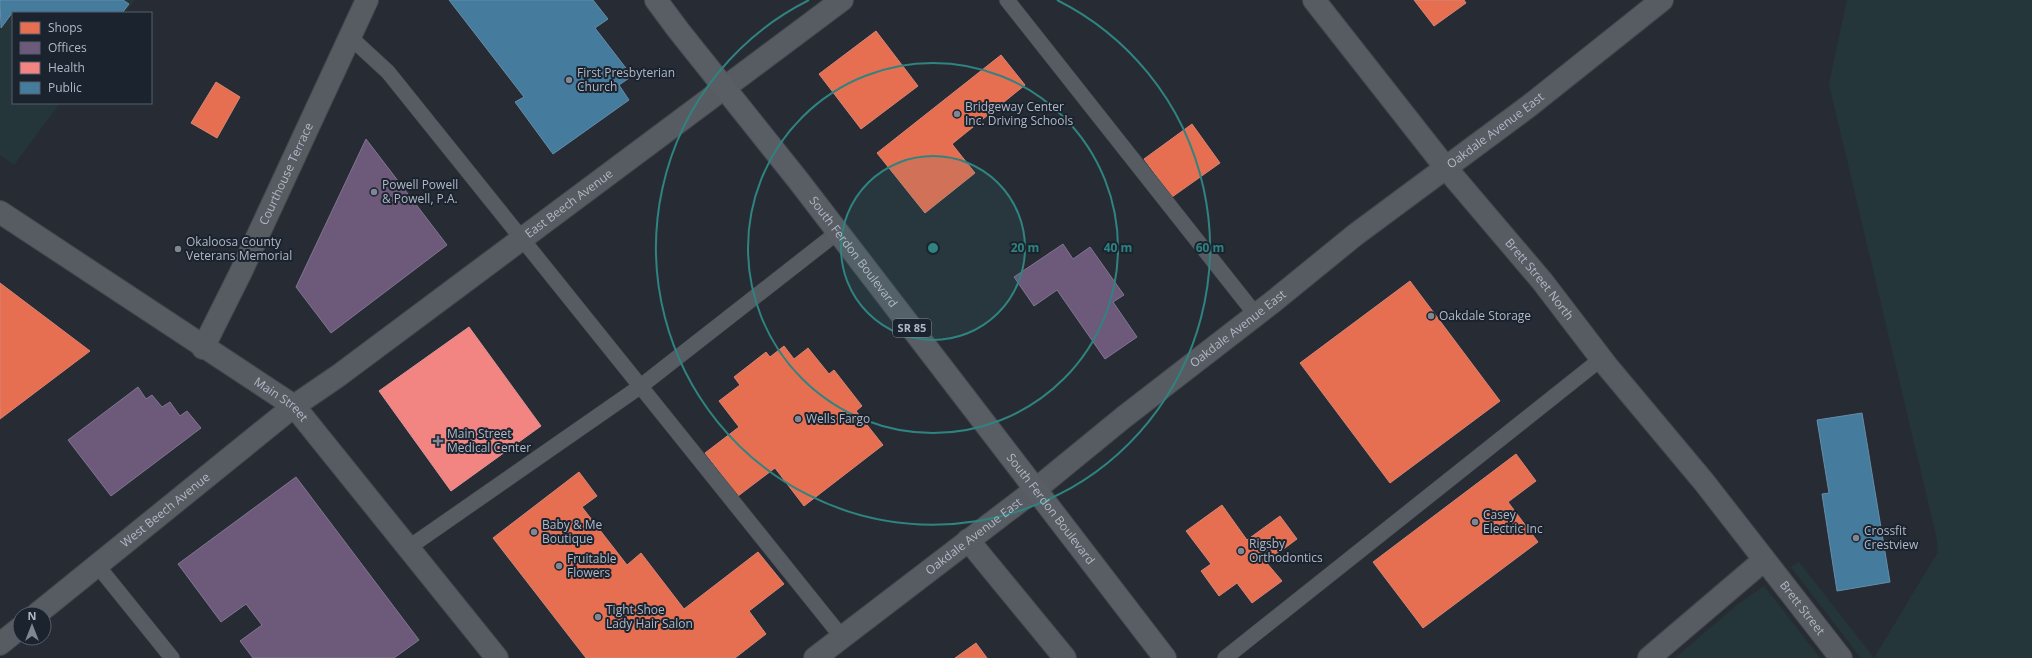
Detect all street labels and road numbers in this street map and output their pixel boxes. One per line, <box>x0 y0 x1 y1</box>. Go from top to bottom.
street label: Oakdale Avenue East <box>1443 88 1547 172</box>
street label: Courthouse Terrace <box>255 120 317 228</box>
street label: East Beech Avenue <box>521 165 616 242</box>
street label: South Ferdon Boulevard <box>806 193 902 311</box>
street label: Brett Street North <box>1501 235 1578 323</box>
street label: Oakdale Avenue East <box>1186 286 1289 371</box>
road number: SR 85 <box>893 319 931 337</box>
street label: Main Street <box>251 373 312 425</box>
street label: South Ferdon Boulevard <box>1003 450 1099 568</box>
street label: West Beech Avenue <box>117 468 213 551</box>
street label: Oakdale Avenue East <box>922 494 1025 579</box>
street label: Brett Street <box>1776 577 1829 639</box>

